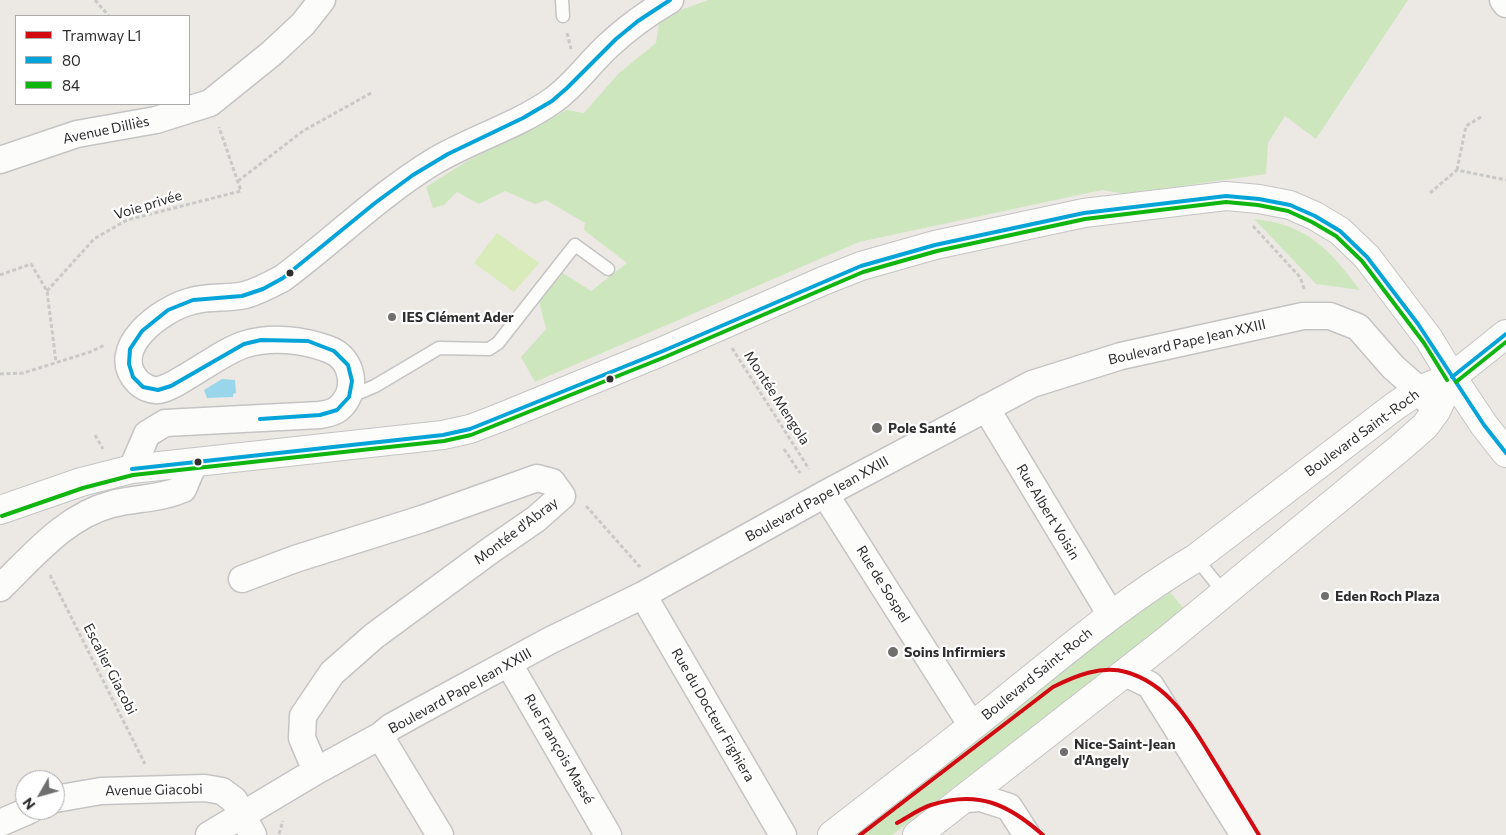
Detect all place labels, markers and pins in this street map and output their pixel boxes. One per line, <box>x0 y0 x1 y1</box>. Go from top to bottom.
unlabelled marker <box>285 268 295 278</box>
place label: IES Clément Ader <box>402 309 514 325</box>
marker: IES Clément Ader <box>386 311 398 323</box>
unlabelled marker <box>605 374 615 384</box>
place label: Pole Santé <box>888 420 956 436</box>
marker: Pole Santé <box>870 421 884 435</box>
unlabelled marker <box>193 457 203 467</box>
place label: Eden Roch Plaza <box>1335 588 1440 604</box>
marker: Eden Roch Plaza <box>1319 590 1331 602</box>
place label: Soins Infirmiers <box>904 644 1005 660</box>
marker: Soins Infirmiers <box>886 645 900 659</box>
place label: Nice-Saint-Jean d'Angely <box>1074 736 1175 769</box>
marker: Nice-Saint-Jean d'Angely <box>1058 746 1070 758</box>

